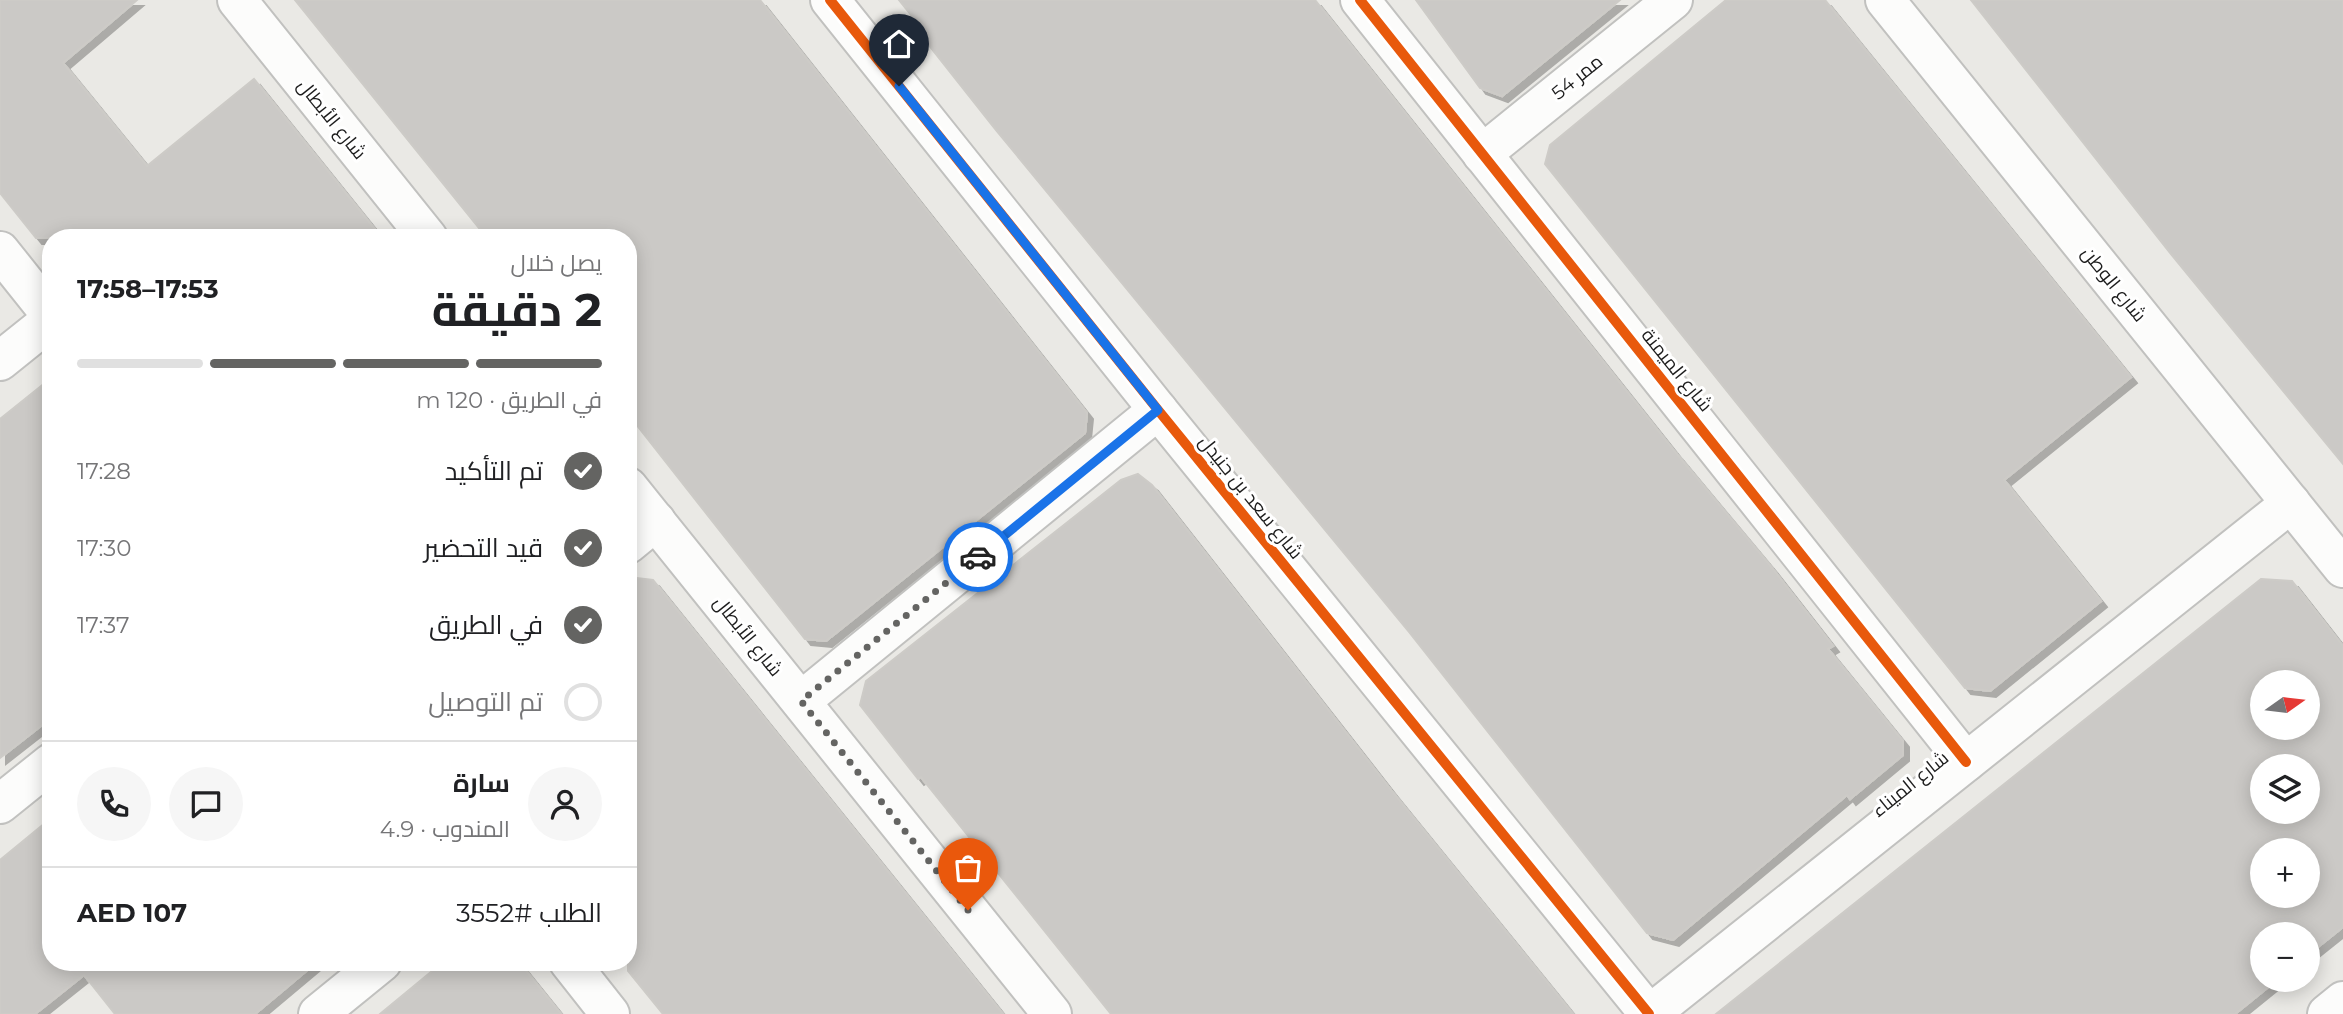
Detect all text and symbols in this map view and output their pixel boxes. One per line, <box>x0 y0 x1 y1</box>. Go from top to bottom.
pin <box>869 14 929 86</box>
icon: home <box>880 25 918 63</box>
street label: ممر 54 <box>1547 49 1607 105</box>
street label: شارع الأبطال <box>291 74 371 165</box>
street label: شارع الوطن <box>2075 242 2151 328</box>
text: يصل خلال <box>511 249 602 277</box>
text: 17:53–17:58 <box>77 273 219 305</box>
text: 2 دقيقة <box>432 281 602 338</box>
street label: شارع الميمنة <box>1635 324 1717 417</box>
text: في الطريق · 120 m <box>416 386 602 414</box>
street label: شارع سعد بن جنيدل <box>1192 430 1308 565</box>
icon: check <box>564 452 602 490</box>
text: تم التأكيد <box>445 455 543 487</box>
text: 17:28 <box>77 457 131 485</box>
courier <box>943 522 1013 592</box>
icon: check <box>564 529 602 567</box>
text: قيد التحضير <box>424 532 543 564</box>
text: 17:30 <box>77 534 131 562</box>
icon: car <box>959 538 997 576</box>
street label: شارع الأبطال <box>707 591 787 682</box>
icon: check <box>564 606 602 644</box>
text: في الطريق <box>429 609 543 641</box>
text: 17:37 <box>77 611 130 639</box>
north arrow <box>2250 670 2320 740</box>
map controls <box>2250 670 2320 992</box>
text: تم التوصيل <box>428 686 543 718</box>
street label: شارع الميناء <box>1867 746 1954 823</box>
button: layers <box>2250 754 2320 824</box>
button: phone <box>77 767 151 841</box>
button: chat <box>169 767 243 841</box>
text: سارة <box>453 767 510 799</box>
button: person <box>528 767 602 841</box>
text: المندوب · 4.9 <box>380 815 510 843</box>
pin <box>938 838 998 910</box>
button: + <box>2250 838 2320 908</box>
icon: bag <box>949 849 987 887</box>
text: AED 107 <box>77 897 187 929</box>
text: الطلب #3552 <box>456 897 602 929</box>
button: − <box>2250 922 2320 992</box>

